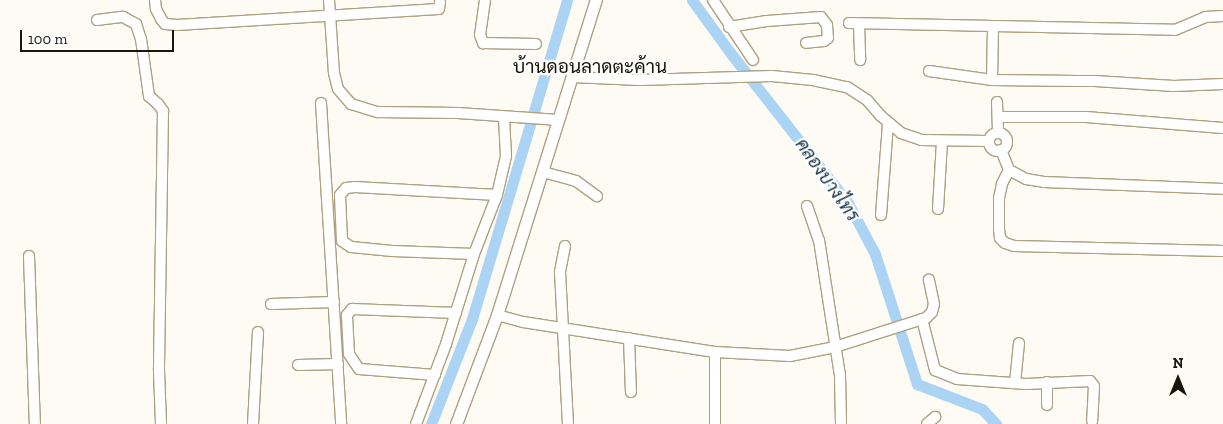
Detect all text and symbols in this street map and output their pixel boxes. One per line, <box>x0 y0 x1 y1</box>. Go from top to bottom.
scale bar <box>22 20 176 52</box>
text: 100 m <box>28 30 67 48</box>
district label: บ้านดอนลาดตะค้าน <box>513 56 667 78</box>
water label: คลองบางไทร <box>791 134 863 226</box>
north arrow <box>1153 354 1203 404</box>
text: N <box>1173 355 1183 372</box>

